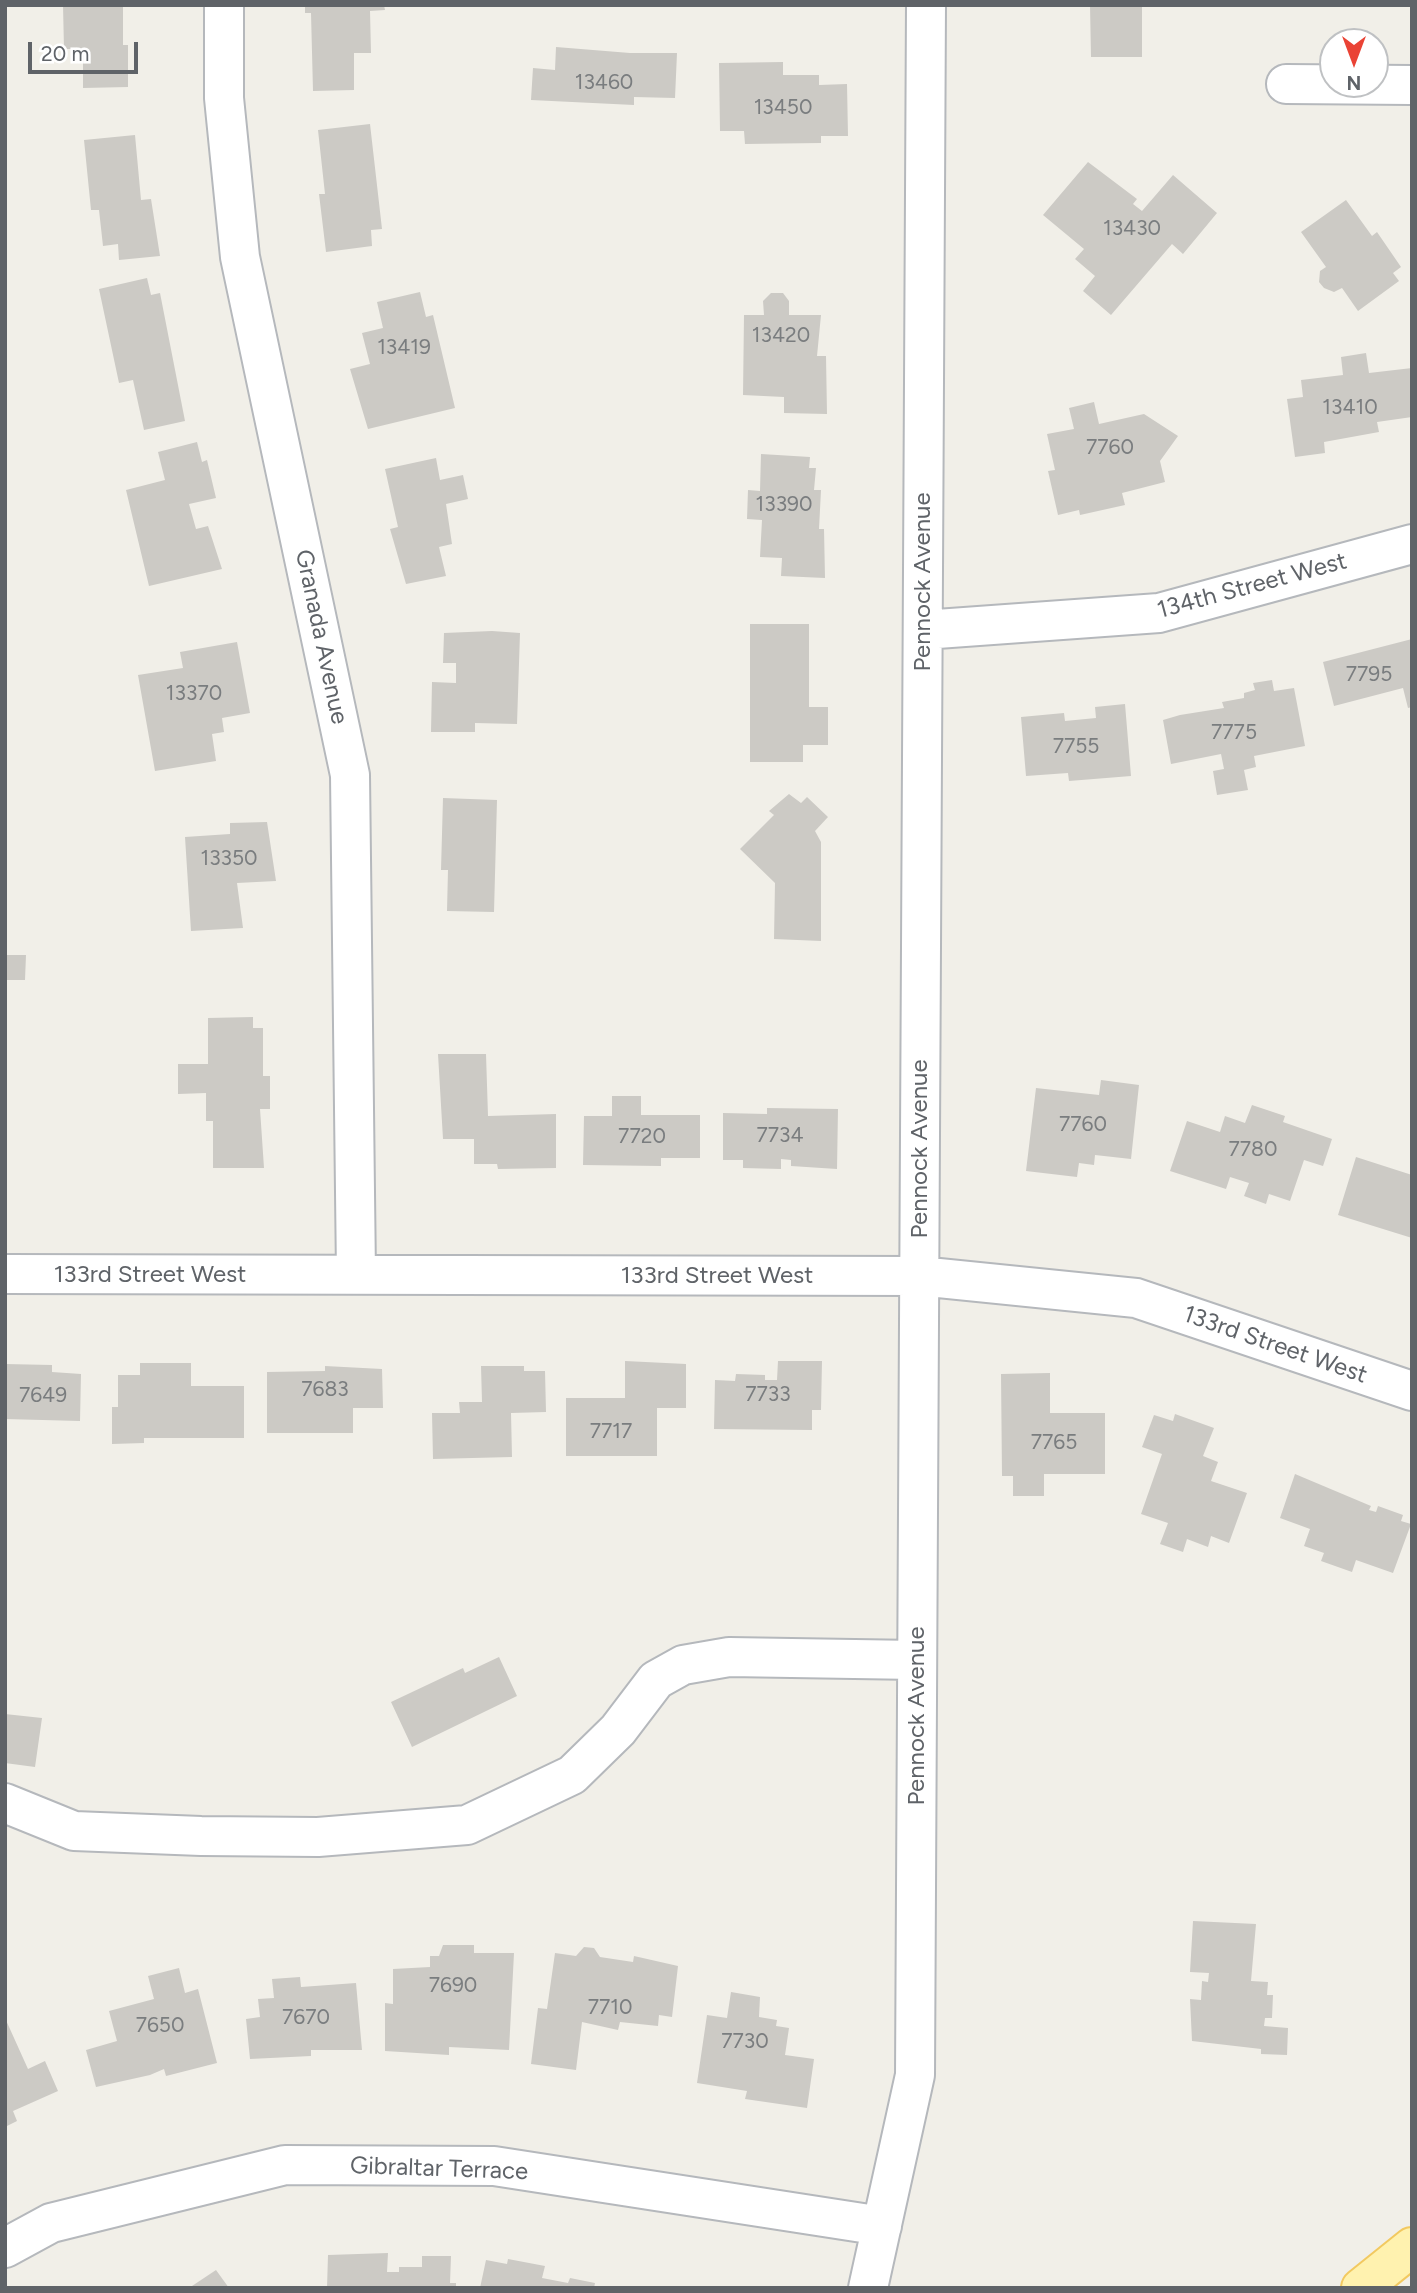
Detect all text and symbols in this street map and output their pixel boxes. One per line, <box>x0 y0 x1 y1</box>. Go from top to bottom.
scale bar <box>32 28 142 72</box>
north arrow <box>1319 28 1389 98</box>
text: 20 m <box>41 41 89 66</box>
house number: 13460 <box>575 70 633 96</box>
text: N <box>1347 71 1361 94</box>
house number: 13450 <box>754 95 812 121</box>
house number: 13430 <box>1103 216 1161 242</box>
house number: 13420 <box>752 323 810 349</box>
house number: 13419 <box>377 335 431 361</box>
house number: 13410 <box>1322 395 1378 421</box>
house number: 7760 <box>1086 435 1134 461</box>
house number: 13390 <box>756 492 812 518</box>
street label: Pennock Avenue <box>909 492 937 672</box>
street label: Granada Avenue <box>288 547 354 727</box>
street label: 134th Street West <box>1154 547 1350 625</box>
house number: 7795 <box>1346 662 1392 688</box>
house number: 13370 <box>166 681 222 707</box>
house number: 7775 <box>1211 720 1257 746</box>
house number: 7755 <box>1053 734 1099 760</box>
house number: 13350 <box>200 846 258 872</box>
street label: Pennock Avenue <box>906 1059 934 1239</box>
house number: 7760 <box>1059 1112 1107 1138</box>
house number: 7734 <box>756 1123 804 1149</box>
house number: 7720 <box>618 1124 666 1150</box>
house number: 7780 <box>1229 1137 1277 1163</box>
street label: 133rd Street West <box>54 1261 246 1289</box>
street label: 133rd Street West <box>621 1262 813 1290</box>
street label: 133rd Street West <box>1179 1300 1371 1390</box>
house number: 7683 <box>301 1377 349 1403</box>
house number: 7733 <box>745 1382 791 1408</box>
house number: 7649 <box>19 1383 67 1409</box>
house number: 7717 <box>590 1419 632 1445</box>
house number: 7765 <box>1031 1430 1077 1456</box>
street label: Pennock Avenue <box>903 1626 931 1806</box>
house number: 7690 <box>429 1973 477 1999</box>
house number: 7710 <box>588 1995 632 2021</box>
house number: 7670 <box>282 2005 330 2031</box>
house number: 7650 <box>136 2013 184 2039</box>
house number: 7730 <box>721 2029 769 2055</box>
street label: Gibraltar Terrace <box>349 2151 529 2187</box>

